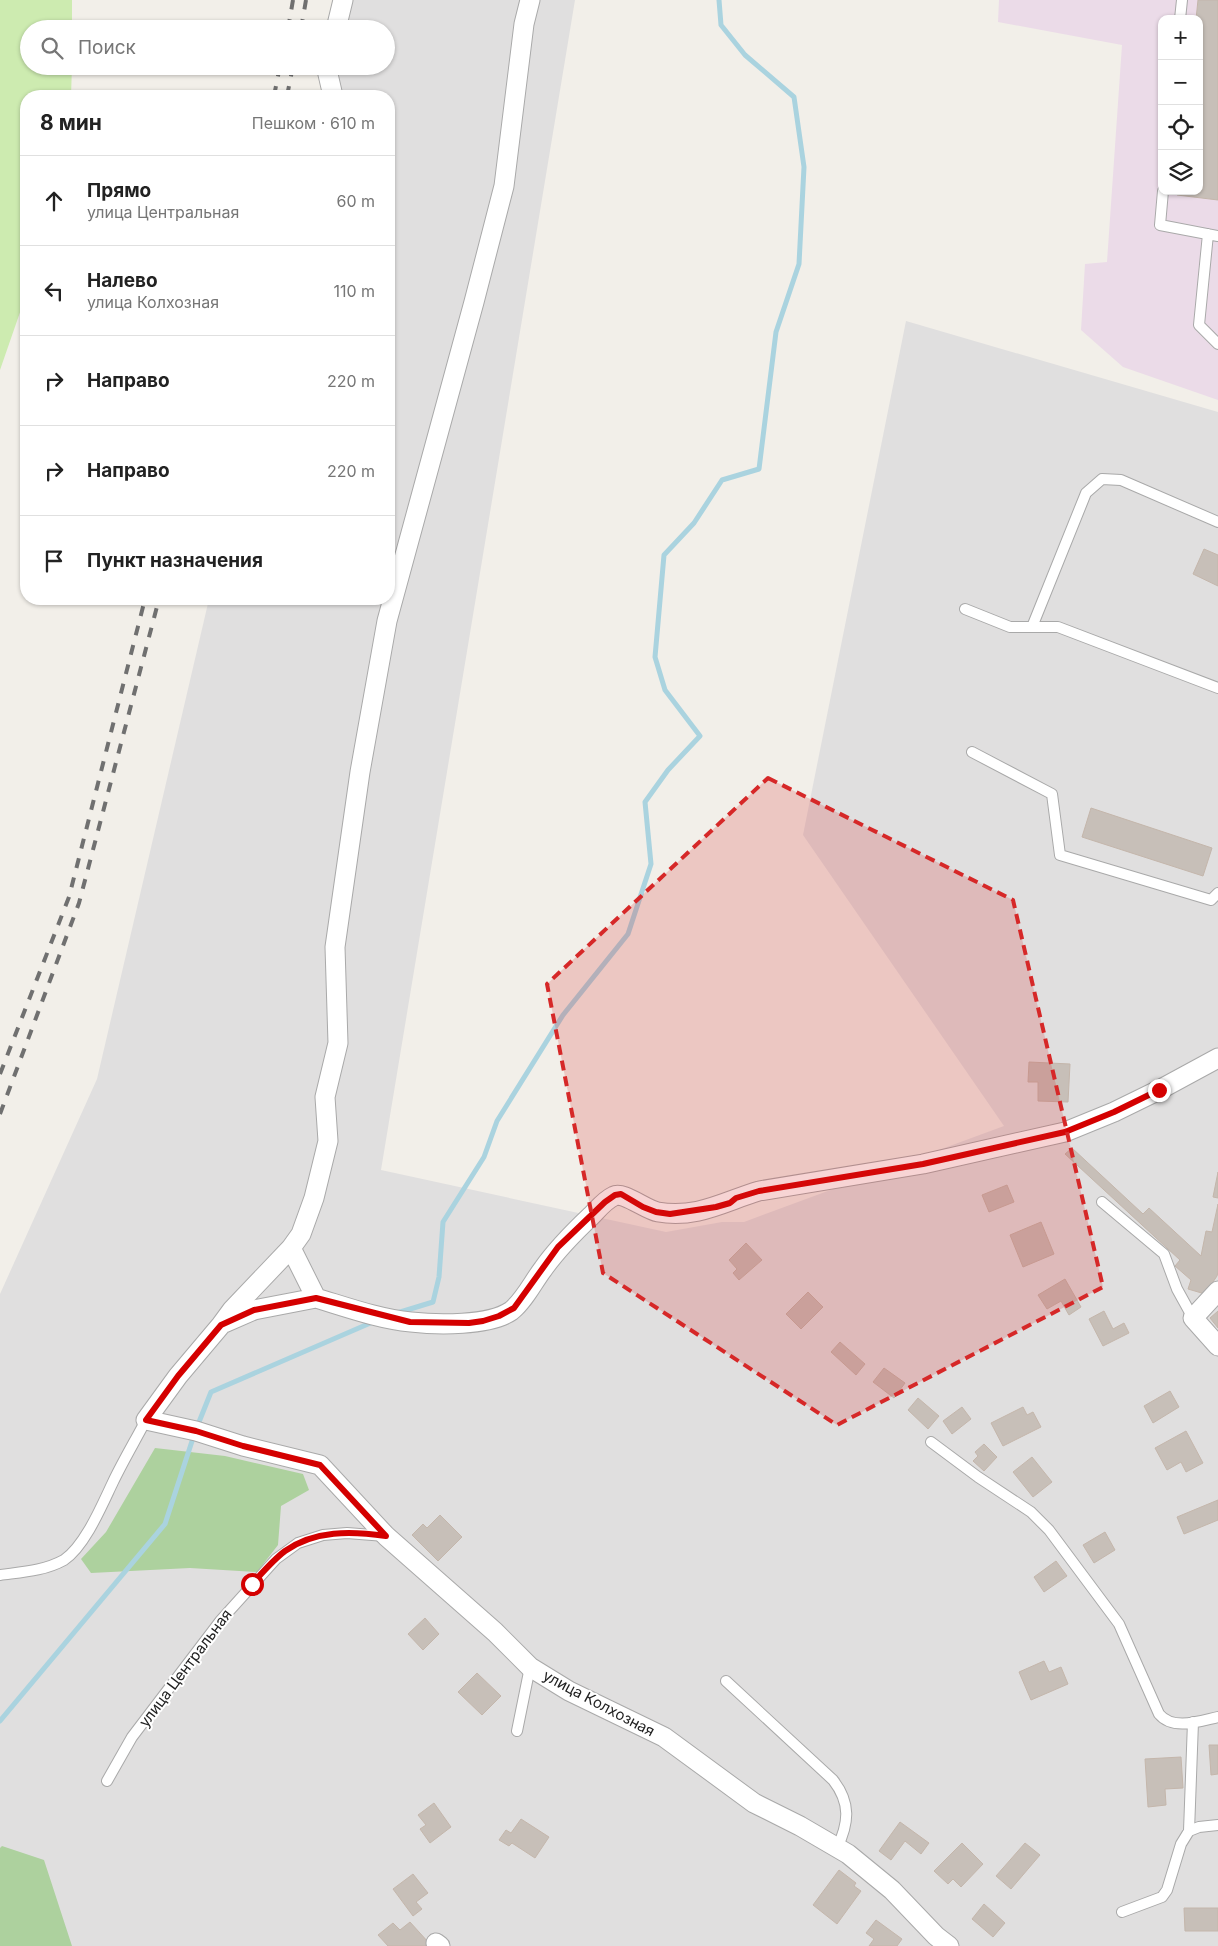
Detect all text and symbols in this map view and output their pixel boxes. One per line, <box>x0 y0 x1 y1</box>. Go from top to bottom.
map controls <box>1158 15 1203 195</box>
button: + <box>1158 15 1203 60</box>
search box <box>20 20 395 75</box>
icon: search <box>38 34 66 62</box>
text: Поиск <box>78 36 136 59</box>
button: − <box>1158 60 1203 105</box>
button: locate <box>1158 105 1203 150</box>
text: 8 мин <box>40 110 102 135</box>
text: Пешком · 610 m <box>252 113 375 133</box>
button: layers <box>1158 150 1203 195</box>
text: Прямо <box>87 179 151 202</box>
icon: ahead <box>40 187 68 215</box>
text: 60 m <box>336 191 375 211</box>
text: улица Центральная <box>87 202 239 222</box>
text: Налево <box>87 269 158 292</box>
icon: left <box>40 277 68 305</box>
text: 110 m <box>333 281 375 301</box>
text: улица Колхозная <box>87 292 219 312</box>
icon: right <box>40 367 68 395</box>
text: Направо <box>87 369 170 392</box>
text: 220 m <box>327 371 375 391</box>
icon: right <box>40 457 68 485</box>
text: Направо <box>87 459 170 482</box>
text: 220 m <box>327 461 375 481</box>
icon: arrive <box>40 547 68 575</box>
text: Пункт назначения <box>87 549 263 572</box>
route end <box>1148 1079 1171 1102</box>
route start <box>241 1573 264 1596</box>
street label: улица Центральная <box>134 1605 236 1731</box>
street label: улица Колхозная <box>540 1666 658 1740</box>

